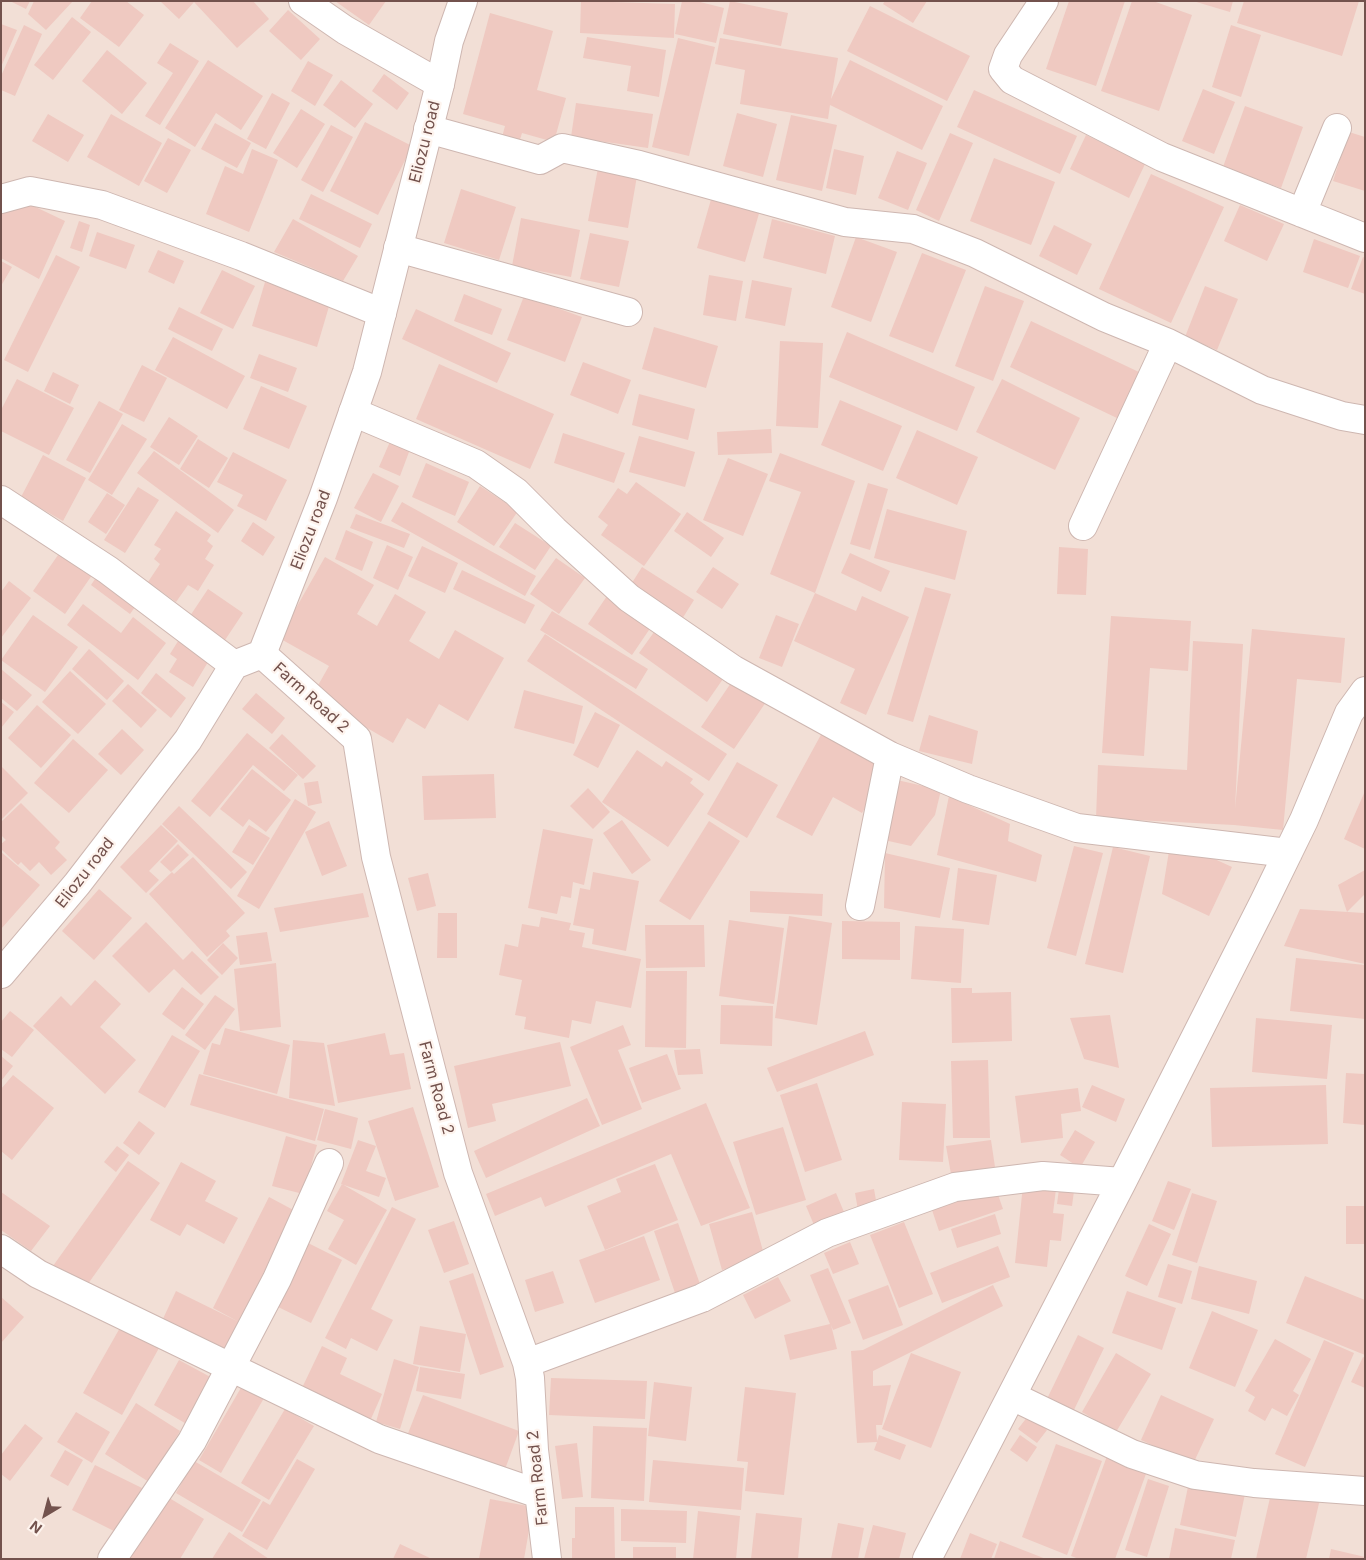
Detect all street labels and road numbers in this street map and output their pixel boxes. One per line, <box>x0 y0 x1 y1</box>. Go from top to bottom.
street label: Eliozu road <box>406 99 444 185</box>
street label: Eliozu road <box>287 487 335 573</box>
street label: Farm Road 2 <box>269 659 353 737</box>
street label: Eliozu road <box>52 834 118 912</box>
street label: Farm Road 2 <box>414 1039 458 1137</box>
street label: Farm Road 2 <box>523 1429 553 1527</box>

